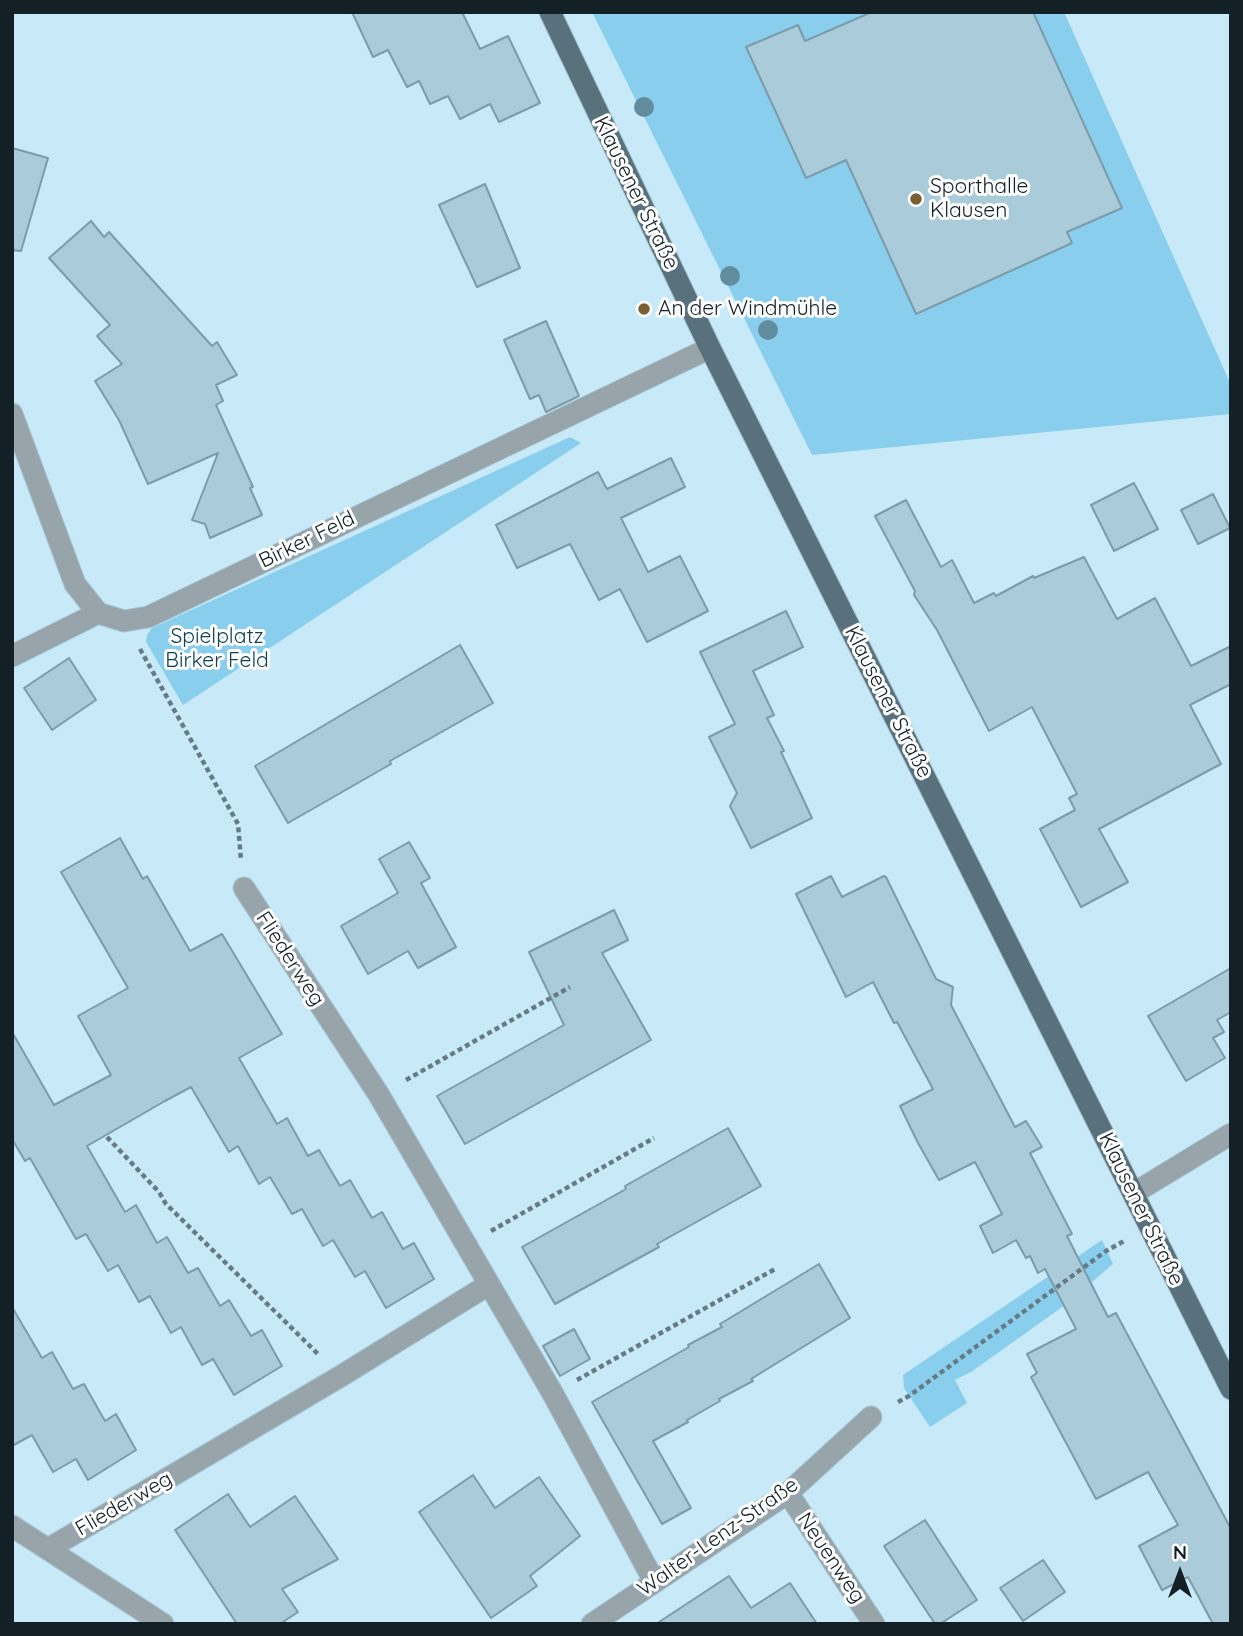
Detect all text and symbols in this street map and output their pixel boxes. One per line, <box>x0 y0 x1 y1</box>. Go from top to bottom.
street label: Klausener Straße <box>588 112 684 274</box>
place label: Sporthalle Klausen <box>930 174 1028 224</box>
marker: Sporthalle Klausen <box>908 191 924 207</box>
place label: An der Windmühle <box>658 296 837 322</box>
marker: An der Windmühle <box>636 301 652 317</box>
street label: Birker Feld <box>255 506 359 574</box>
street label: Klausener Straße <box>839 622 937 782</box>
park label: Spielplatz Birker Feld <box>165 624 269 674</box>
street label: Fliederweg <box>250 907 330 1011</box>
street label: Klausener Straße <box>1093 1128 1189 1290</box>
street label: Fliederweg <box>71 1466 177 1542</box>
street label: Walter-Lenz-Straße <box>633 1472 803 1602</box>
street label: Neuenweg <box>792 1508 870 1608</box>
north arrow <box>1145 1538 1215 1608</box>
text: N <box>1173 1540 1187 1564</box>

